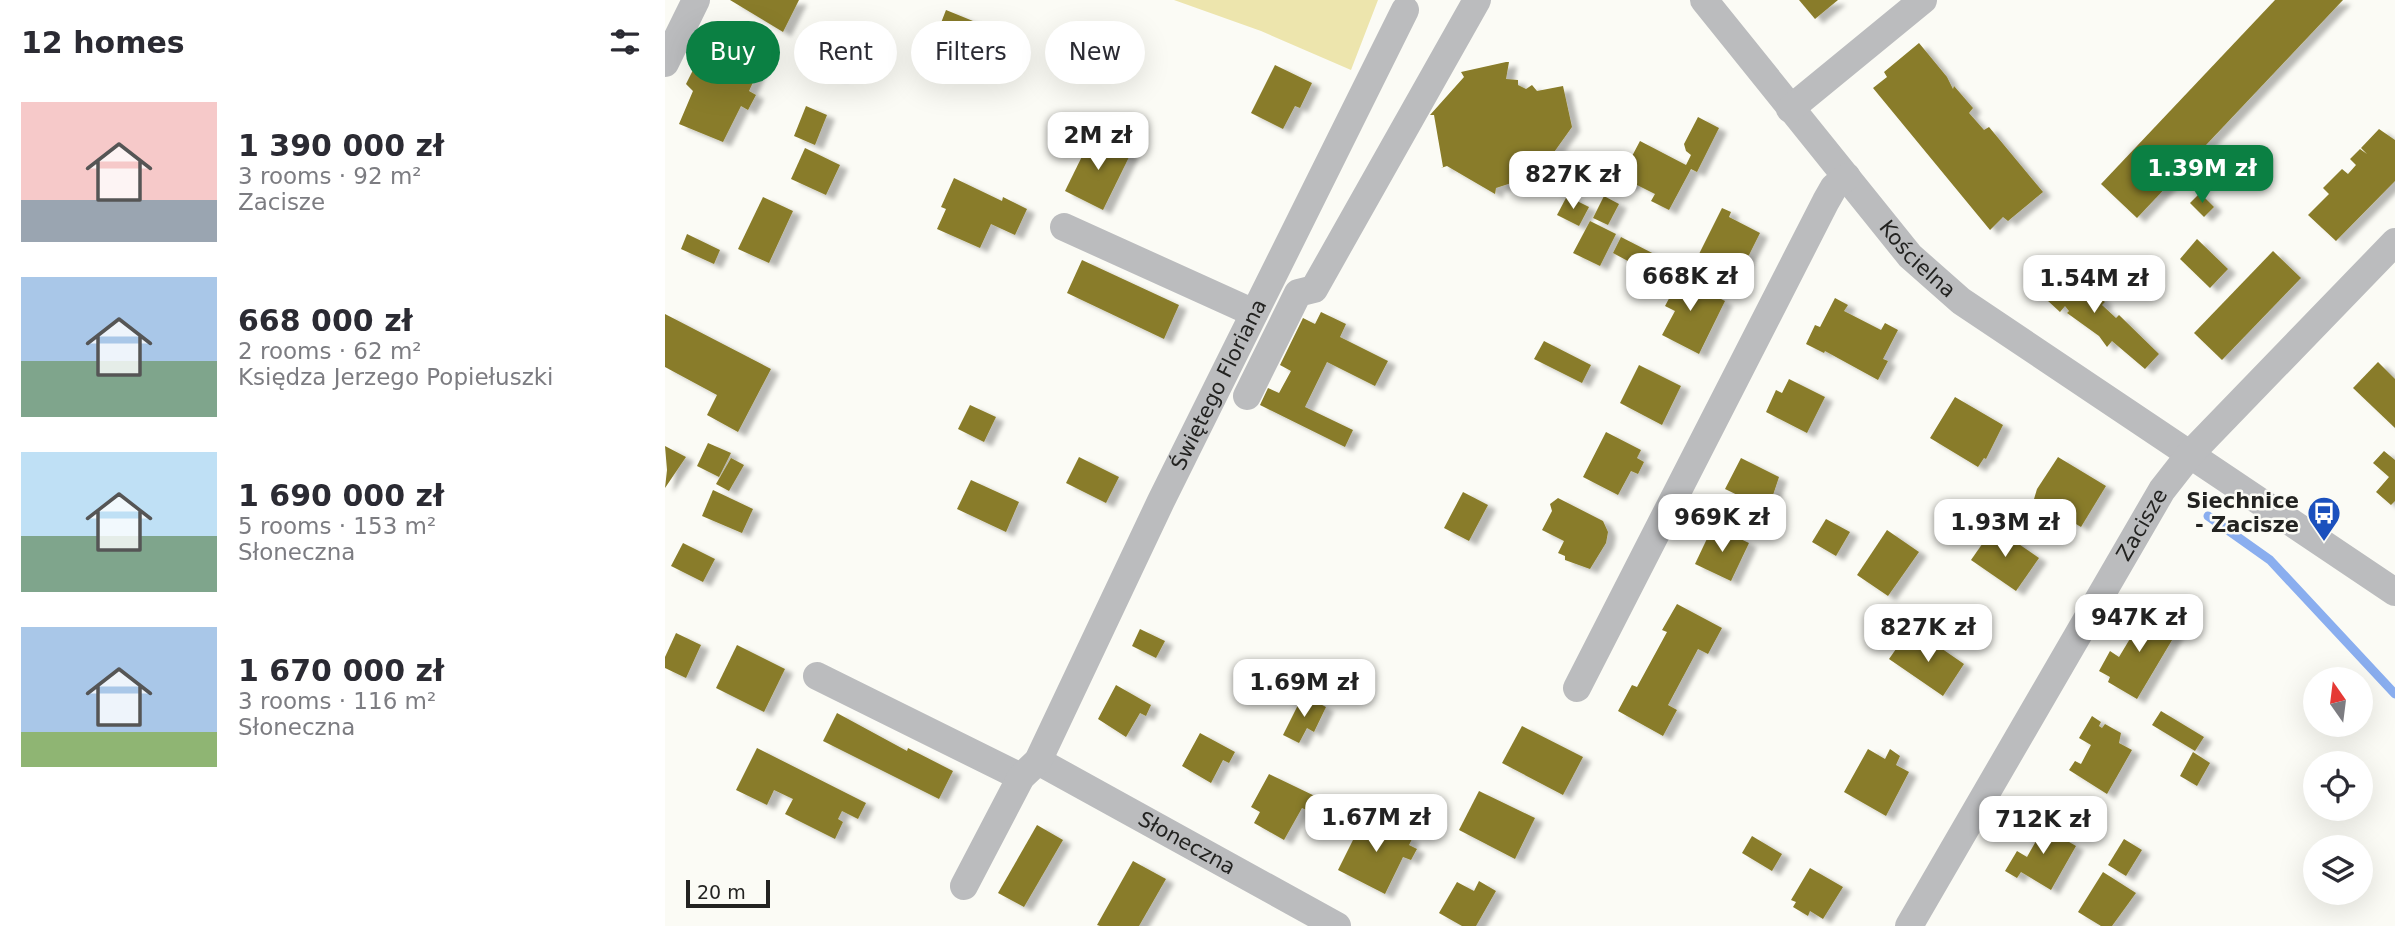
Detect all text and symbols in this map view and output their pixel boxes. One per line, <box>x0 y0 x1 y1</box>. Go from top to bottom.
chip: Buy <box>686 21 780 84</box>
chip: Rent <box>794 21 897 84</box>
chip: Filters <box>911 21 1031 84</box>
chip: New <box>1045 21 1145 84</box>
icon: filters <box>606 23 644 61</box>
text: 12 homes <box>21 25 185 60</box>
pin: 2M zł <box>1049 113 1147 172</box>
text: 2M zł <box>1064 122 1132 148</box>
text: 1 390 000 zł <box>238 128 444 163</box>
icon: home <box>77 130 161 214</box>
pin: 1.39M zł <box>2130 146 2274 205</box>
pin: 827K zł <box>1508 152 1638 211</box>
text: 1.39M zł <box>2147 155 2257 181</box>
text: 827K zł <box>1525 161 1621 187</box>
text: 3 rooms · 92 m² <box>238 163 422 189</box>
text: Zacisze <box>238 189 325 215</box>
street label: Kościelna <box>1874 216 1961 303</box>
pin: 668K zł <box>1625 254 1755 313</box>
pin: 1.54M zł <box>2022 256 2166 315</box>
text: 668K zł <box>1642 263 1738 289</box>
text: 1.54M zł <box>2039 265 2149 291</box>
street label: Świętego Floriana <box>1165 295 1271 474</box>
text: 668 000 zł <box>238 303 413 338</box>
icon: home <box>77 305 161 389</box>
text: 2 rooms · 62 m² <box>238 338 422 364</box>
text: Księdza Jerzego Popiełuszki <box>238 364 553 390</box>
text: 1 690 000 zł <box>238 478 444 513</box>
icon: home <box>77 480 161 564</box>
street label: Zacisze <box>2112 484 2172 565</box>
place label: Siechnice - Zacisze <box>2186 489 2299 537</box>
pin: 969K zł <box>1657 494 1787 554</box>
bus stop icon: Siechnice - Zacisze <box>2305 494 2343 543</box>
pin: 1.93M zł <box>1933 500 2077 559</box>
text: 969K zł <box>1674 504 1770 530</box>
text: 1.93M zł <box>1950 509 2060 535</box>
text: 5 rooms · 153 m² <box>238 513 436 539</box>
text: Słoneczna <box>238 539 355 565</box>
pin: 947K zł <box>2074 594 2204 654</box>
pin: 827K zł <box>1863 604 1993 664</box>
text: 947K zł <box>2091 604 2187 630</box>
text: 827K zł <box>1880 614 1976 640</box>
text: 1 670 000 zł <box>238 653 444 688</box>
icon: home <box>77 655 161 739</box>
pin: 1.69M zł <box>1232 660 1376 719</box>
north arrow <box>2303 667 2373 737</box>
map controls <box>2303 667 2373 905</box>
text: 1.69M zł <box>1249 669 1359 695</box>
text: 3 rooms · 116 m² <box>238 688 436 714</box>
text: Słoneczna <box>238 714 355 740</box>
button: locate <box>2303 751 2373 821</box>
pin: 1.67M zł <box>1304 794 1448 854</box>
pin: 712K zł <box>1978 796 2108 856</box>
text: 1.67M zł <box>1321 804 1431 830</box>
text: 712K zł <box>1995 806 2091 832</box>
street label: Słoneczna <box>1134 807 1240 880</box>
button: layers <box>2303 835 2373 905</box>
scale bar <box>686 877 770 909</box>
text: 20 m <box>697 881 746 903</box>

